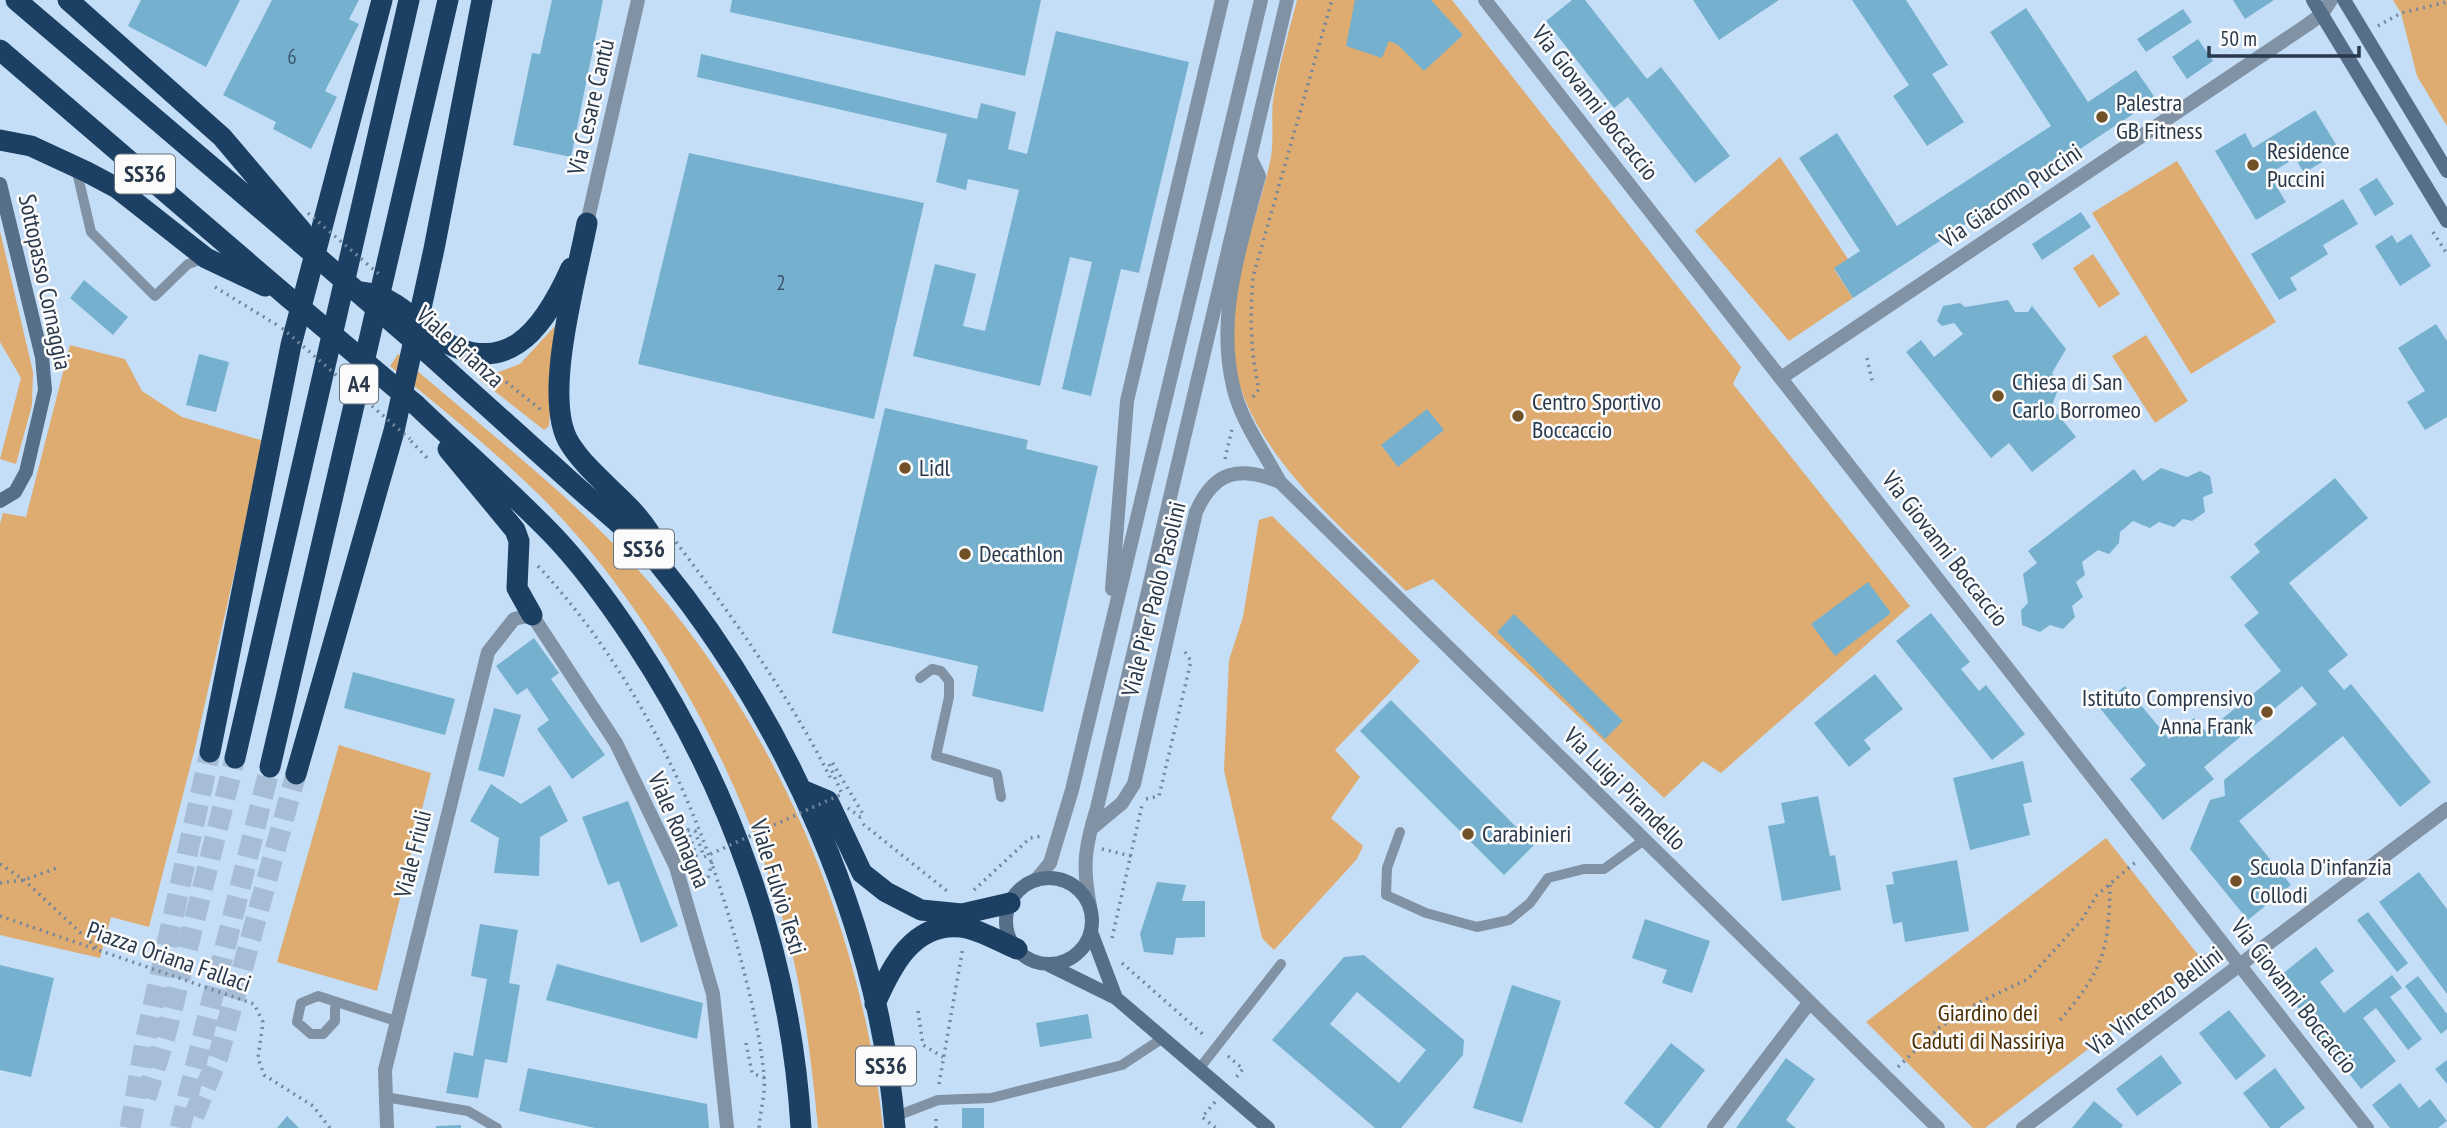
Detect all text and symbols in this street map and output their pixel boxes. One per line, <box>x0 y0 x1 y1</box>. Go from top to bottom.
scale bar <box>2209 14 2360 58</box>
street label: Via Giovanni Boccaccio <box>1524 18 1666 187</box>
text: 50 m <box>2220 25 2257 52</box>
street label: Via Cesare Cantù <box>560 36 621 179</box>
house number: 6 <box>287 43 297 70</box>
place label: Palestra GB Fitness <box>2116 87 2203 146</box>
marker: Palestra GB Fitness <box>2094 109 2110 125</box>
place label: Residence Puccini <box>2267 135 2350 194</box>
street label: Via Giacomo Puccini <box>1933 136 2088 255</box>
road number: SS36 <box>115 154 175 194</box>
marker: Residence Puccini <box>2245 157 2261 173</box>
street label: Sottopasso Cornaggia <box>12 191 79 373</box>
house number: 2 <box>776 269 786 296</box>
street label: Viale Brianza <box>409 298 511 394</box>
road number: A4 <box>340 364 378 404</box>
place label: Chiesa di San Carlo Borromeo <box>2012 366 2141 425</box>
place label: Centro Sportivo Boccaccio <box>1532 386 1661 445</box>
marker: Chiesa di San Carlo Borromeo <box>1990 388 2006 404</box>
marker: Centro Sportivo Boccaccio <box>1510 408 1526 424</box>
place label: Lidl <box>919 452 951 483</box>
marker: Lidl <box>897 460 913 476</box>
street label: Via Giovanni Boccaccio <box>1874 464 2016 633</box>
street label: Viale Pier Paolo Pasolini <box>1114 498 1193 701</box>
road number: SS36 <box>614 530 674 568</box>
place label: Decathlon <box>979 538 1063 569</box>
marker: Decathlon <box>957 546 973 562</box>
place label: Istituto Comprensivo Anna Frank <box>2082 682 2254 741</box>
marker: Istituto Comprensivo Anna Frank <box>2259 704 2275 720</box>
street label: Via Luigi Pirandello <box>1557 720 1693 857</box>
street label: Viale Romagna <box>641 766 718 893</box>
street label: Viale Friuli <box>386 807 438 902</box>
street label: Viale Fulvio Testi <box>743 814 814 958</box>
place label: Carabinieri <box>1482 818 1572 849</box>
marker: Carabinieri <box>1460 826 1476 842</box>
place label: Scuola D'infanzia Collodi <box>2250 851 2392 910</box>
marker: Scuola D'infanzia Collodi <box>2228 873 2244 889</box>
street label: Via Giovanni Boccaccio <box>2223 911 2365 1080</box>
street label: Piazza Oriana Fallaci <box>83 914 255 999</box>
street label: Via Vincenzo Bellini <box>2079 939 2229 1063</box>
park label: Giardino dei Caduti di Nassiriya <box>1911 997 2065 1056</box>
road number: SS36 <box>856 1046 916 1086</box>

